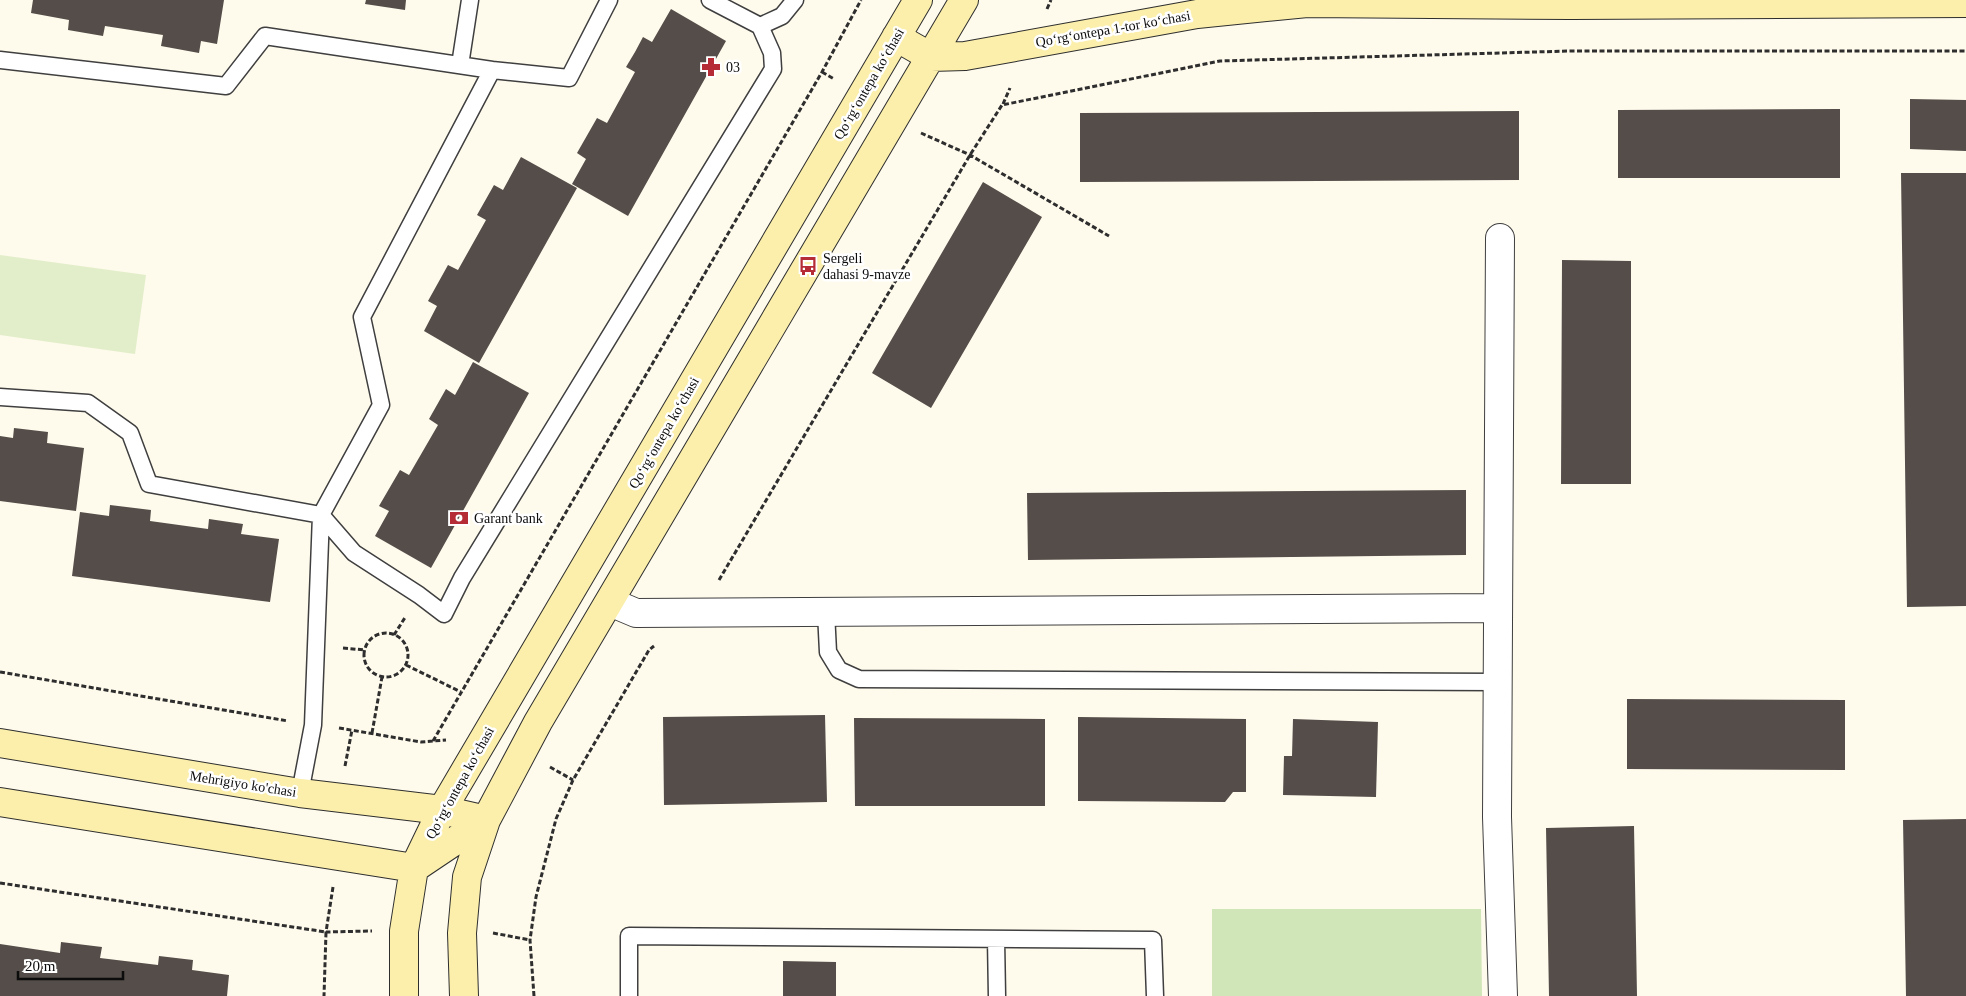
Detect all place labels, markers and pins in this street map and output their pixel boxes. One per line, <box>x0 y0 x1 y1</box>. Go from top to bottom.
pharmacy icon: 03 <box>700 56 722 78</box>
place label: 03 <box>726 60 740 75</box>
place label: Sergeli dahasi 9-mavze <box>823 251 910 282</box>
bus stop icon: Sergeli dahasi 9-mavze <box>797 255 819 277</box>
bank icon: Garant bank <box>448 507 470 529</box>
place label: Garant bank <box>474 511 543 526</box>

